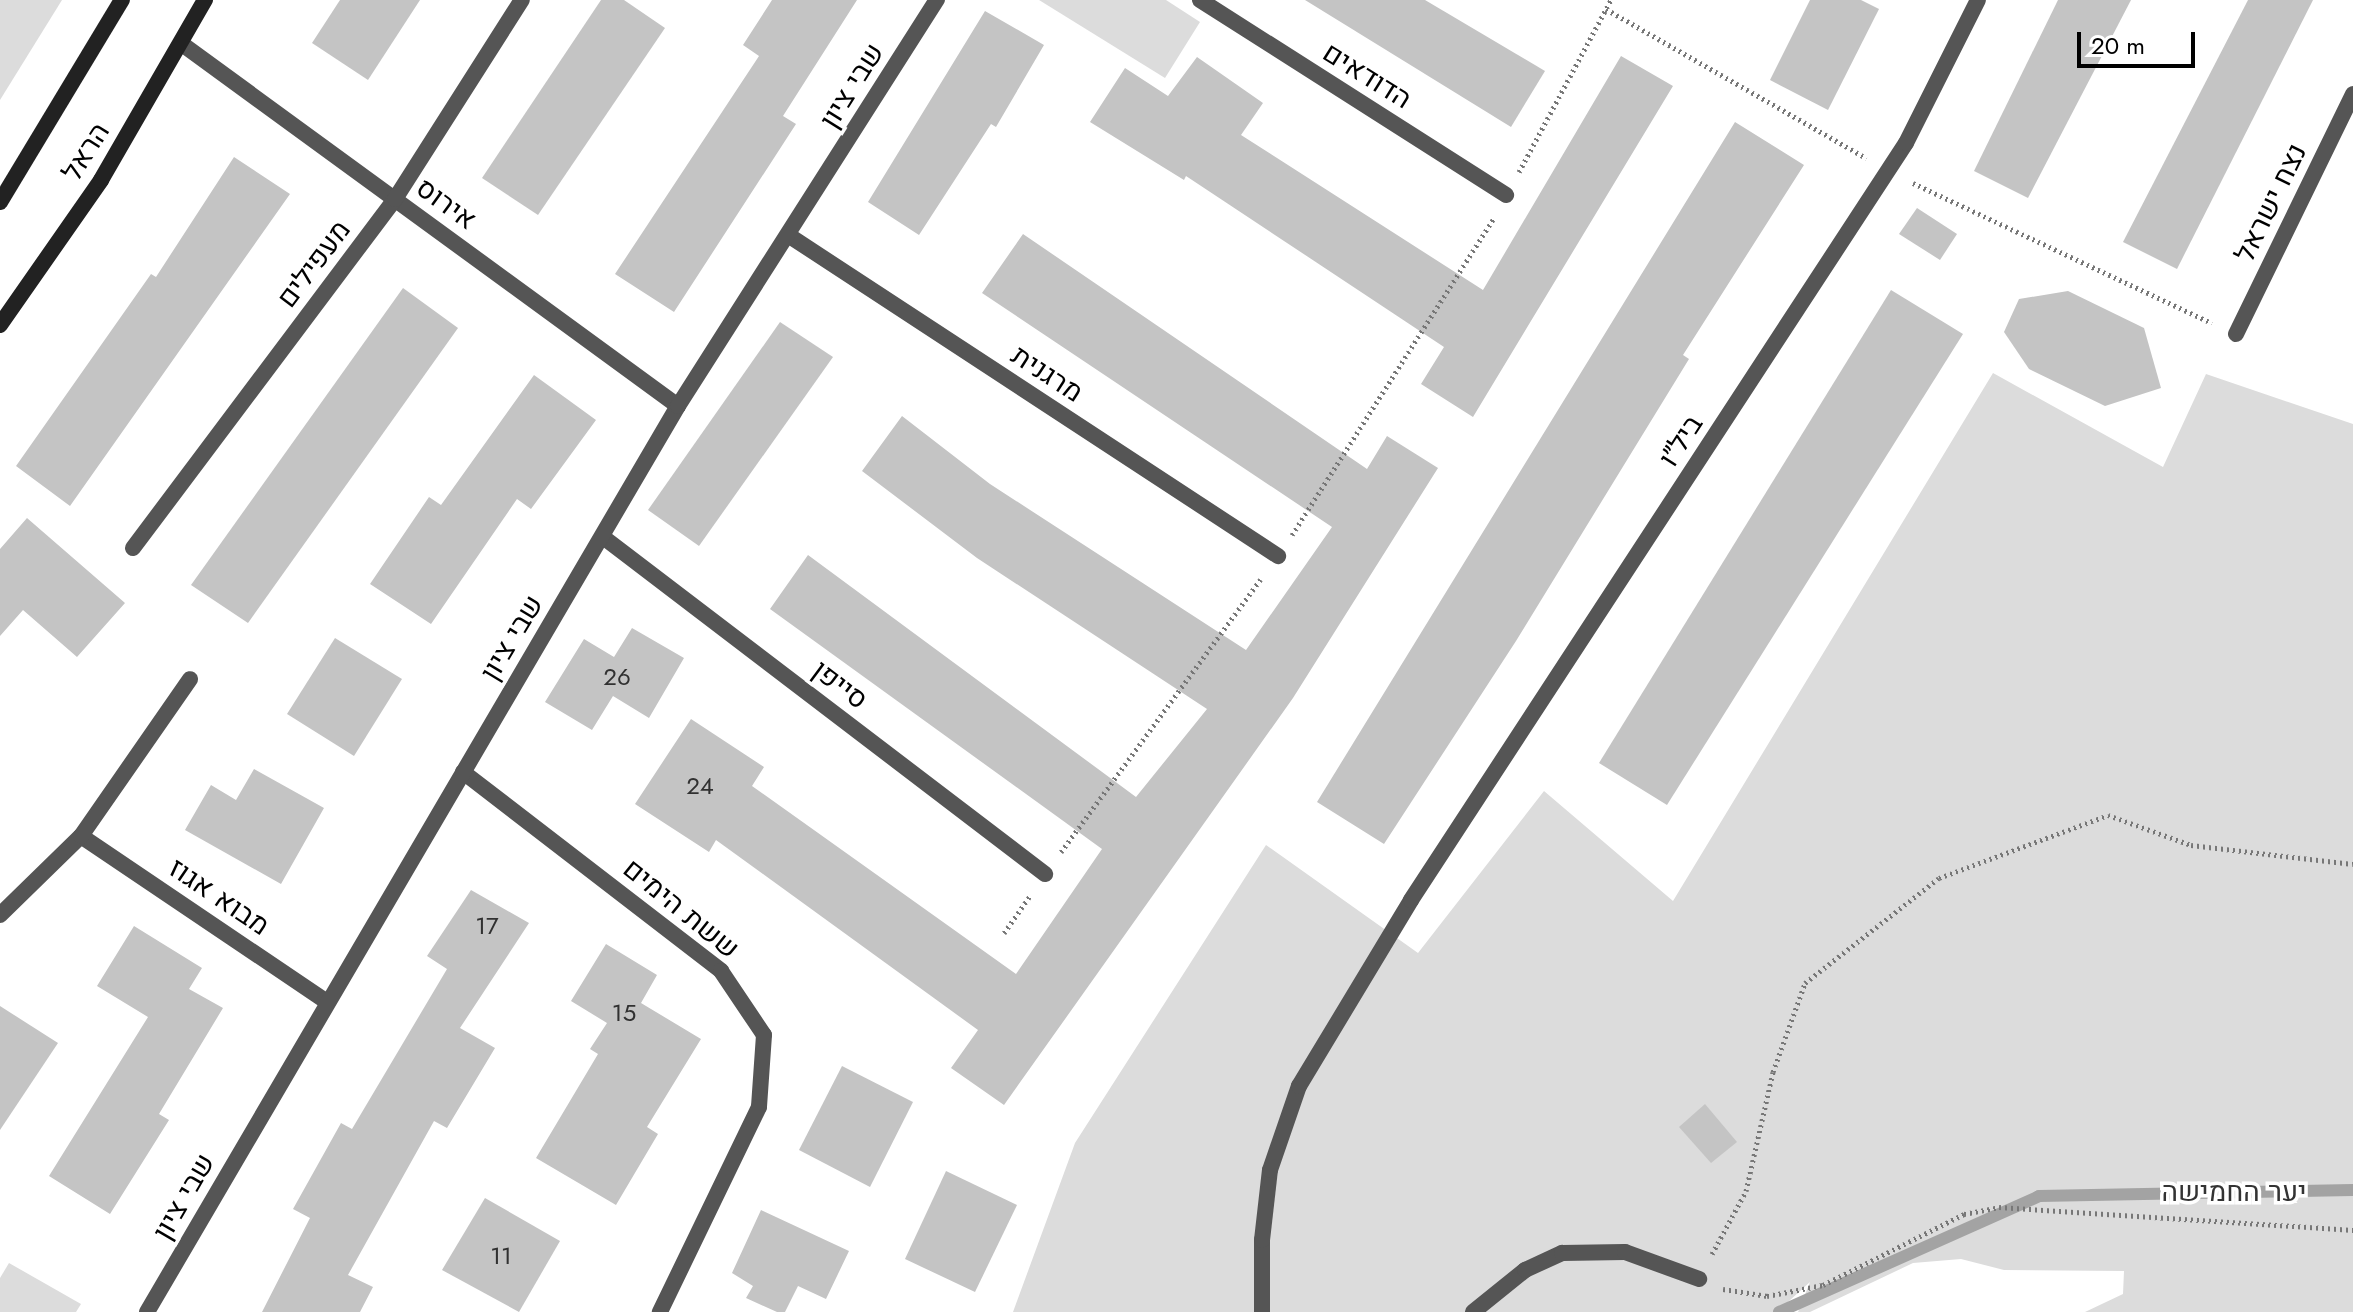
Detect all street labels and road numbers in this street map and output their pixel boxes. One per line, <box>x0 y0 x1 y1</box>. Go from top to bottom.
street label: הדודאים <box>1317 36 1417 116</box>
street label: שבי ציון <box>813 37 891 135</box>
street label: הראל <box>55 117 117 187</box>
street label: נצח ישראל <box>2228 138 2314 268</box>
street label: אירוס <box>409 171 483 237</box>
street label: מעפילים <box>270 214 358 314</box>
street label: מרגנית <box>1005 339 1089 409</box>
street label: ביל״ו <box>1652 409 1710 473</box>
street label: שבי ציון <box>473 589 551 687</box>
street label: סייפן <box>806 653 874 717</box>
street label: מבוא אגוז <box>162 851 276 943</box>
street label: ששת הימים <box>616 852 746 966</box>
street label: שבי ציון <box>146 1148 222 1246</box>

